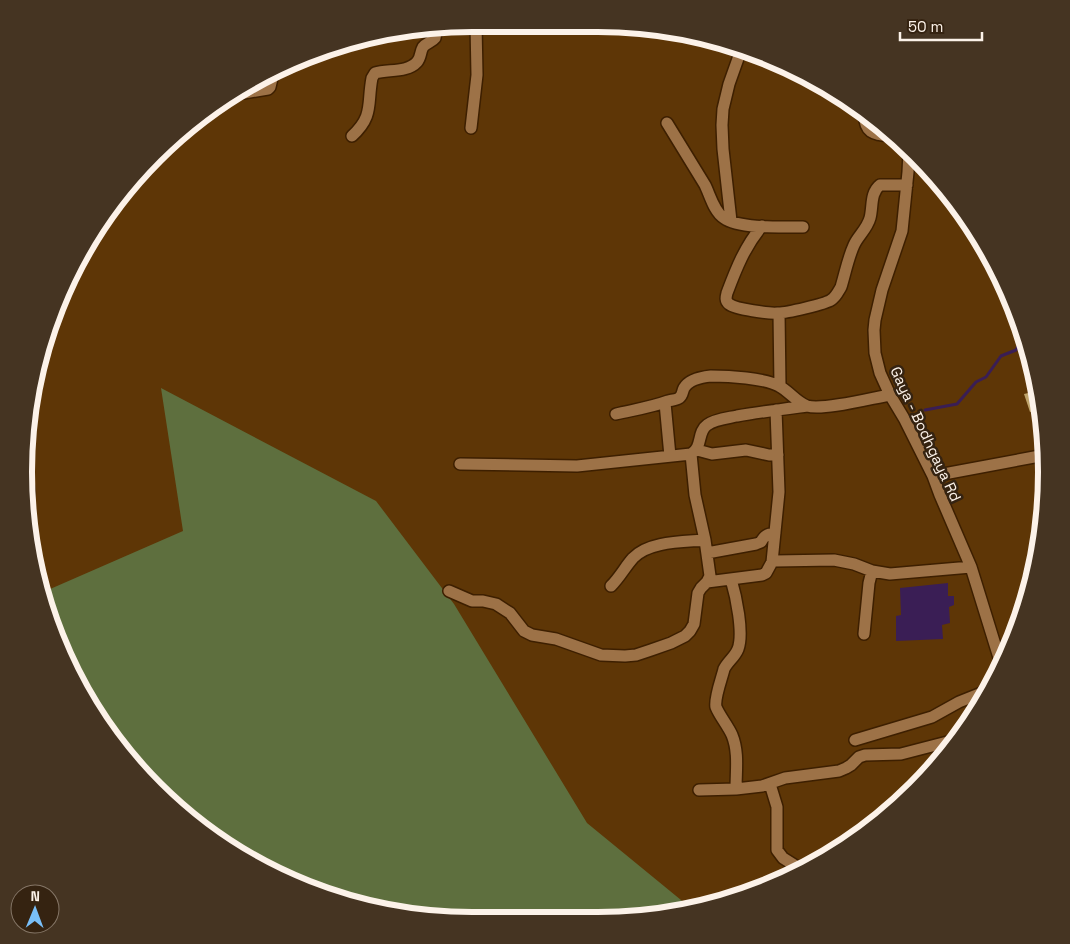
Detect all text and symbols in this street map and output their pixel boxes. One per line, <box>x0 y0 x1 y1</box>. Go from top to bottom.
scale bar <box>900 10 982 42</box>
text: 50 m <box>908 17 943 36</box>
street label: Gaya - Bodhgaya Rd <box>886 363 966 505</box>
north arrow <box>10 884 60 934</box>
text: N <box>30 887 40 905</box>

